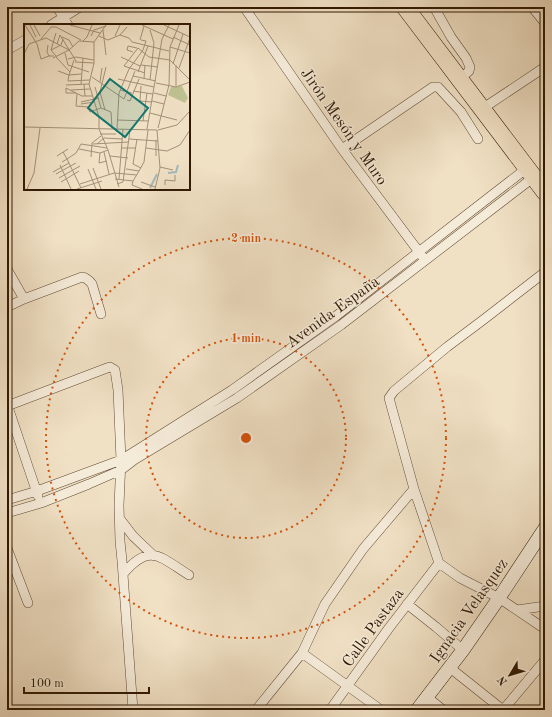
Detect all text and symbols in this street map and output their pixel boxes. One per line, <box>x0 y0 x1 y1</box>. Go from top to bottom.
inset map <box>24 24 190 190</box>
street label: Jirón Mesón y Muro <box>297 66 390 189</box>
text: 2 min <box>231 233 261 245</box>
street label: Avenida España <box>284 274 383 352</box>
text: 1 min <box>231 333 261 345</box>
centre of rings <box>239 431 253 445</box>
street label: Ignacia Velasquez <box>428 556 512 666</box>
street label: Calle Pastaza <box>340 586 407 670</box>
north arrow <box>490 655 530 695</box>
scale bar <box>24 669 149 695</box>
text: N <box>496 673 510 687</box>
text: 100 m <box>30 678 64 690</box>

